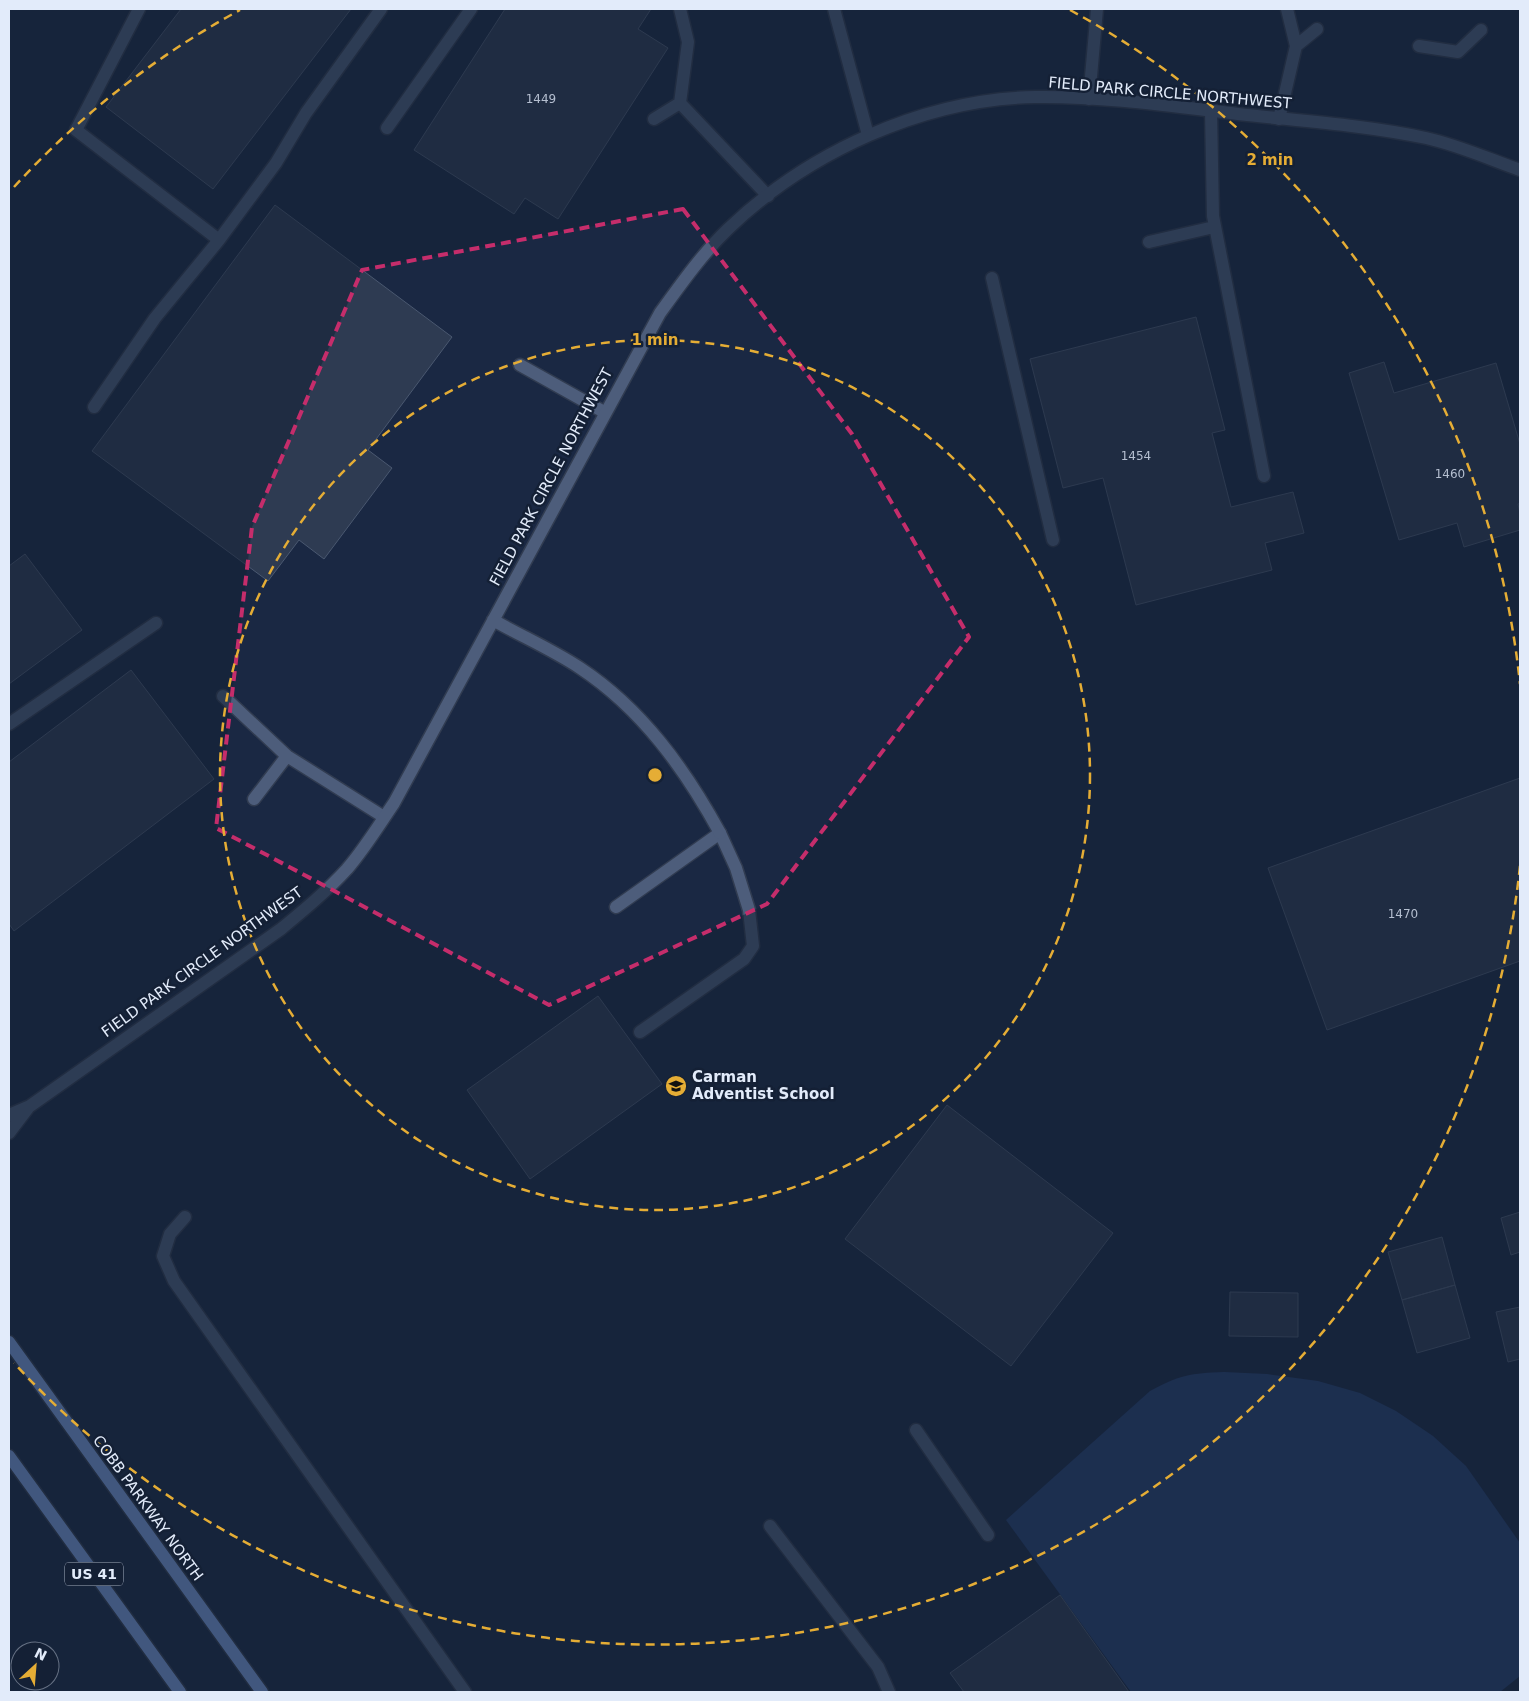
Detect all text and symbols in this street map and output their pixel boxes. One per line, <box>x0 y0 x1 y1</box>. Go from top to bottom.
street label: FIELD PARK CIRCLE NORTHWEST <box>1048 73 1293 113</box>
house number: 1449 <box>526 92 556 106</box>
text: 2 min <box>1246 151 1294 169</box>
text: 1 min <box>631 331 679 349</box>
street label: FIELD PARK CIRCLE NORTHWEST <box>486 364 617 589</box>
house number: 1454 <box>1121 449 1151 463</box>
house number: 1460 <box>1435 467 1465 481</box>
centre of rings <box>646 766 664 784</box>
street label: FIELD PARK CIRCLE NORTHWEST <box>98 883 307 1041</box>
house number: 1470 <box>1388 907 1418 921</box>
place label: Carman Adventist School <box>692 1068 835 1103</box>
school or university icon: Carman Adventist School <box>664 1074 688 1098</box>
street label: COBB PARKWAY NORTH <box>89 1432 207 1584</box>
road number: US 41 <box>65 1562 123 1586</box>
north arrow <box>10 1641 60 1691</box>
text: N <box>32 1645 49 1664</box>

